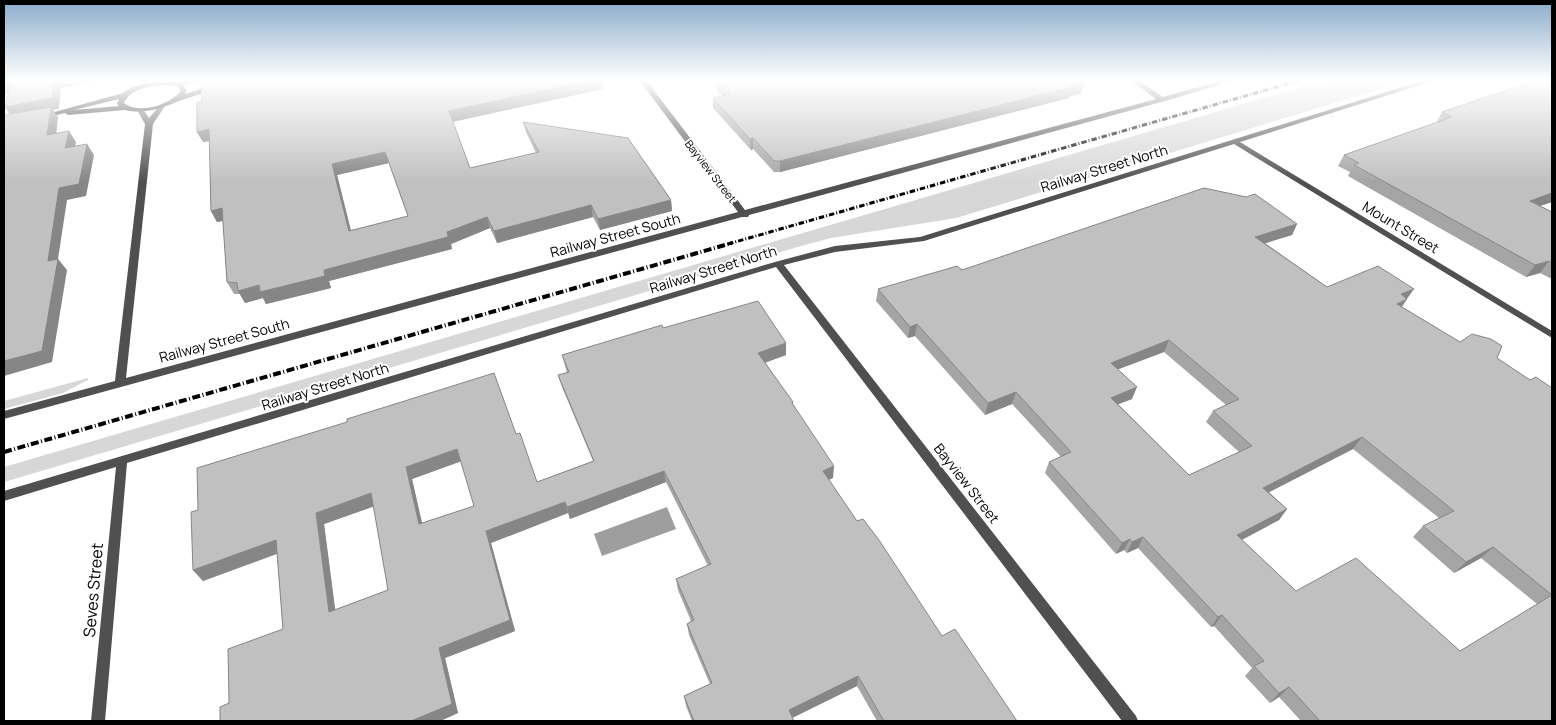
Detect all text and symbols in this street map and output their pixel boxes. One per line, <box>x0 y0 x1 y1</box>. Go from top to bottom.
street label: Bayview Street <box>682 137 740 205</box>
street label: Railway Street North <box>1038 140 1170 196</box>
street label: Mount Street <box>1359 197 1443 258</box>
street label: Railway Street South <box>548 208 682 262</box>
street label: Railway Street North <box>647 241 779 297</box>
street label: Railway Street South <box>157 313 291 367</box>
street label: Railway Street North <box>259 358 391 414</box>
street label: Bayview Street <box>930 439 1004 527</box>
street label: Seves Street <box>78 542 108 638</box>

